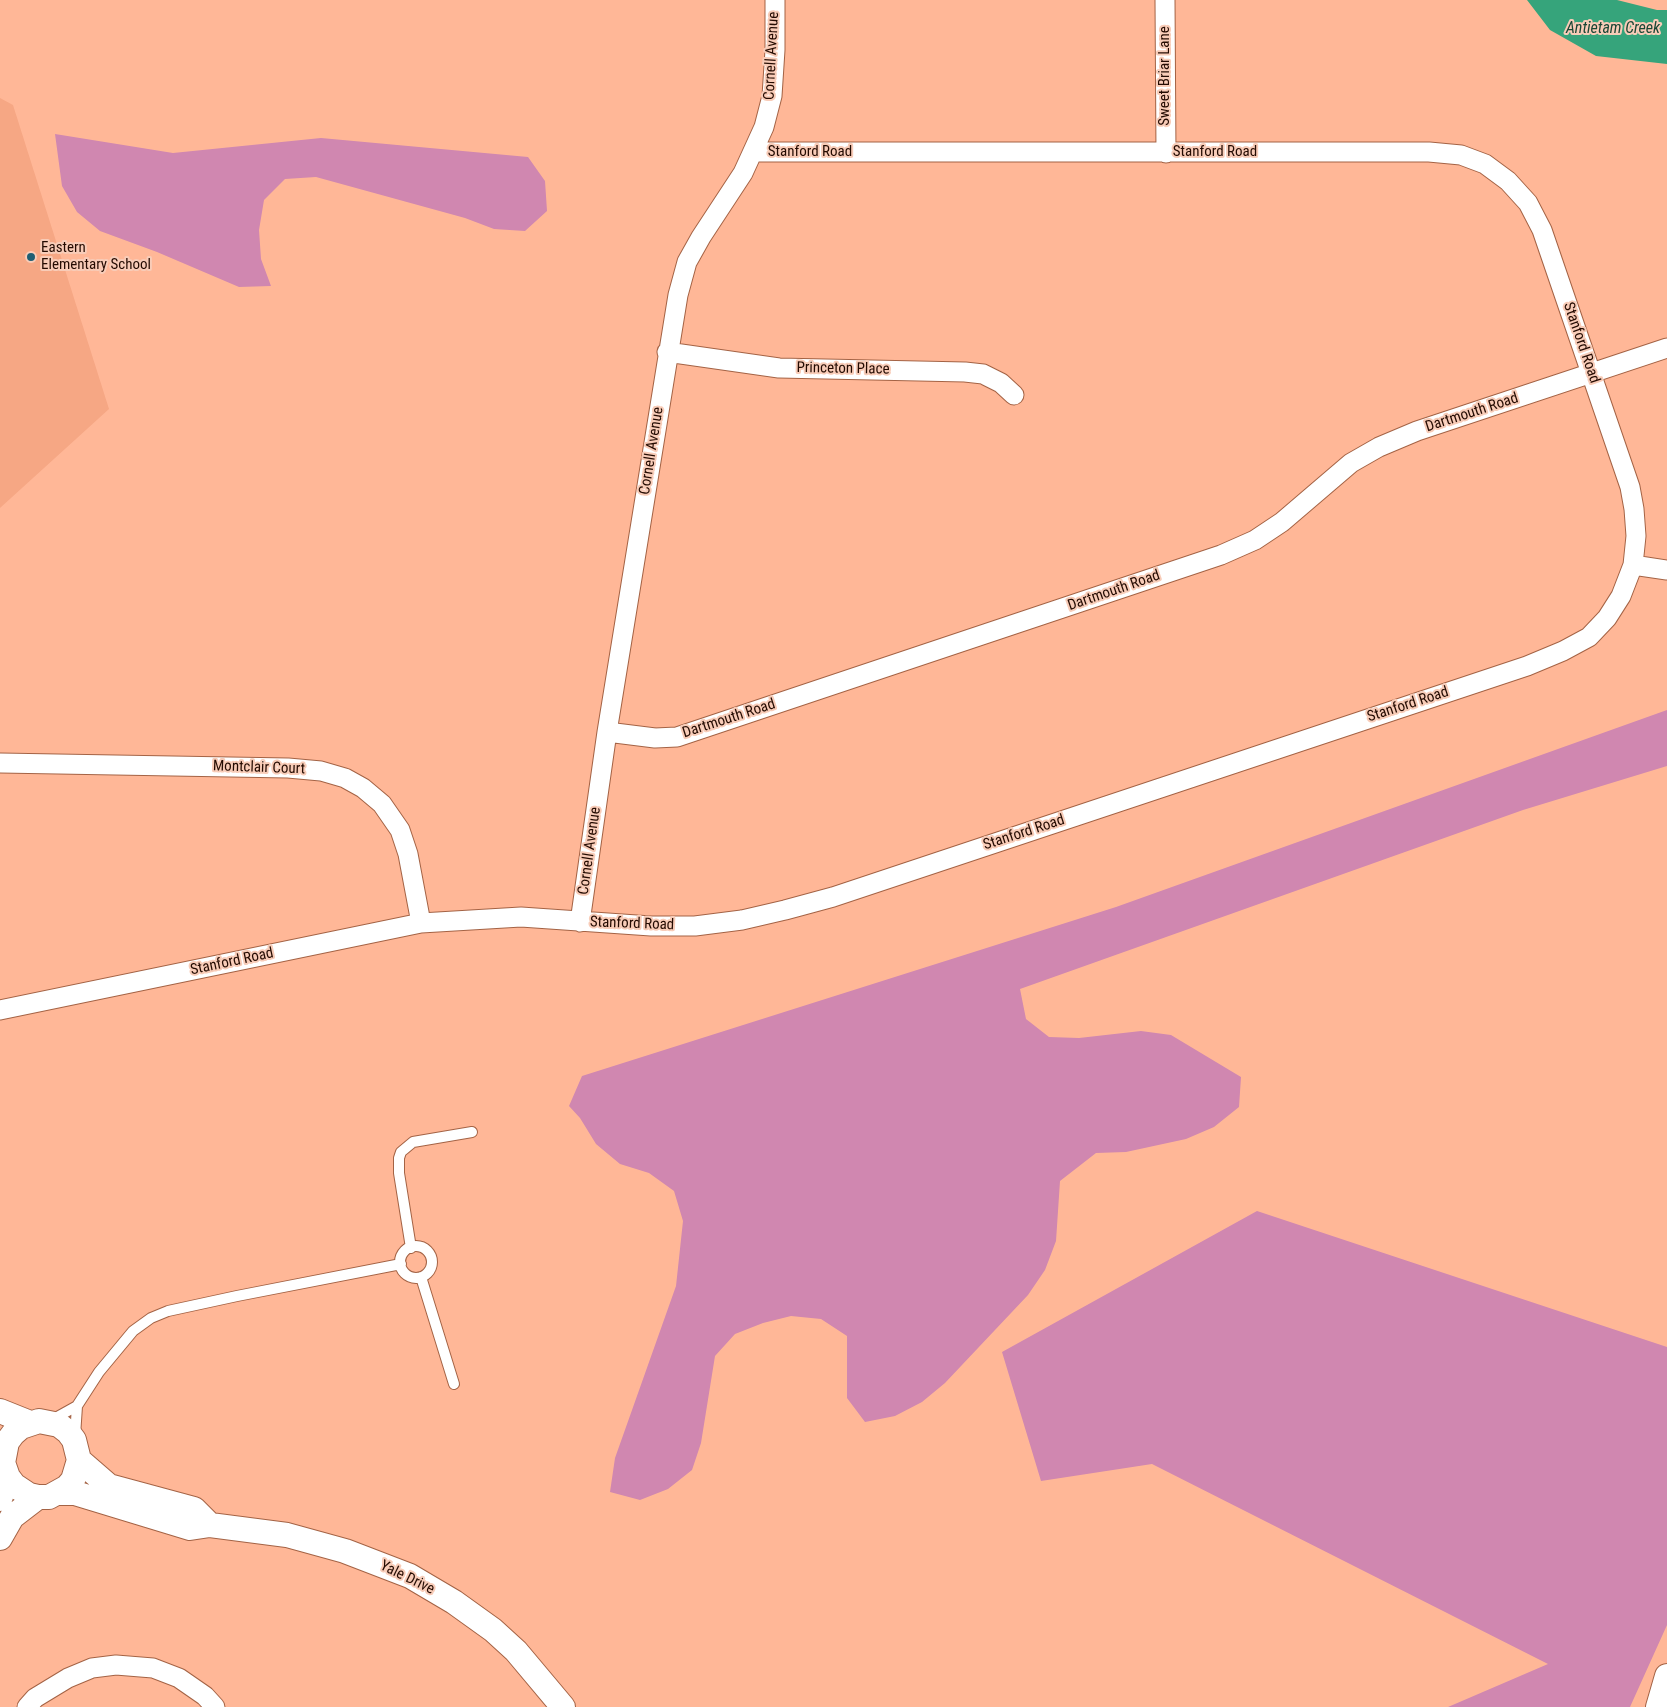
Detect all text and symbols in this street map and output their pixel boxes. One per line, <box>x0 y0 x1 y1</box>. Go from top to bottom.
street label: Cornell Avenue <box>761 11 783 101</box>
water label: Antietam Creek <box>1566 19 1660 39</box>
street label: Sweet Briar Lane <box>1156 26 1174 126</box>
street label: Stanford Road <box>768 143 852 161</box>
street label: Stanford Road <box>1173 143 1257 161</box>
place label: Eastern Elementary School <box>41 239 151 274</box>
marker: Eastern Elementary School <box>25 251 37 263</box>
street label: Stanford Road <box>1559 300 1603 386</box>
street label: Princeton Place <box>796 359 890 379</box>
street label: Dartmouth Road <box>1423 390 1521 436</box>
street label: Cornell Avenue <box>636 406 668 496</box>
street label: Dartmouth Road <box>1065 567 1163 615</box>
street label: Stanford Road <box>1365 683 1451 727</box>
street label: Dartmouth Road <box>680 696 778 742</box>
street label: Montclair Court <box>213 757 305 779</box>
street label: Cornell Avenue <box>575 806 605 896</box>
street label: Stanford Road <box>981 811 1067 855</box>
street label: Stanford Road <box>590 914 674 934</box>
street label: Stanford Road <box>189 944 275 980</box>
street label: Yale Drive <box>377 1557 437 1599</box>

